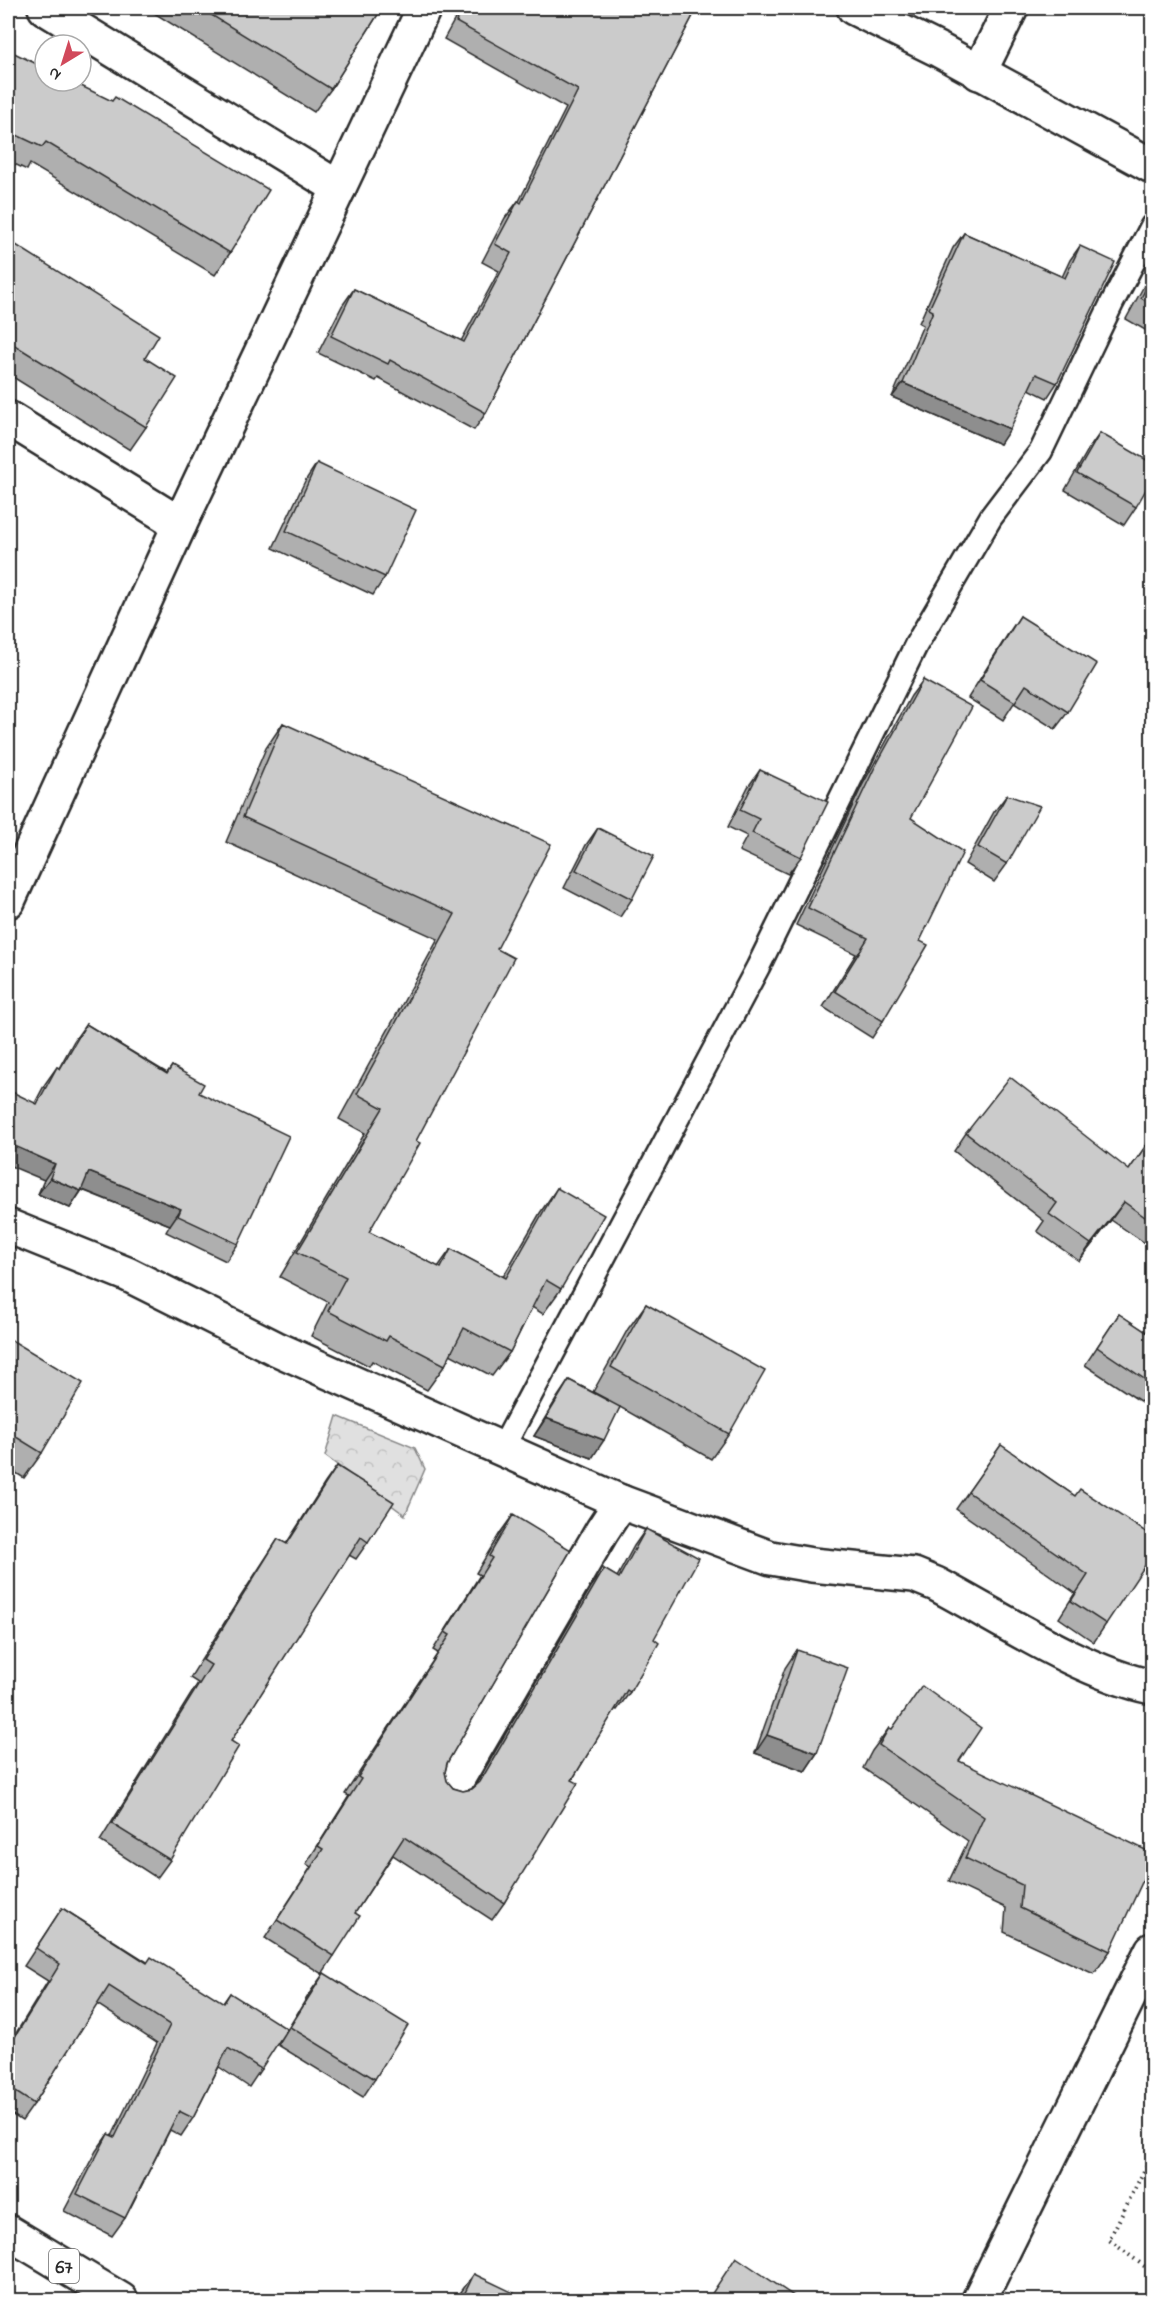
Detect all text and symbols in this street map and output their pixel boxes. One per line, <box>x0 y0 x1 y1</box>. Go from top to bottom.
north arrow <box>33 33 93 93</box>
text: N <box>43 60 67 86</box>
road number: 67 <box>49 2249 79 2283</box>

